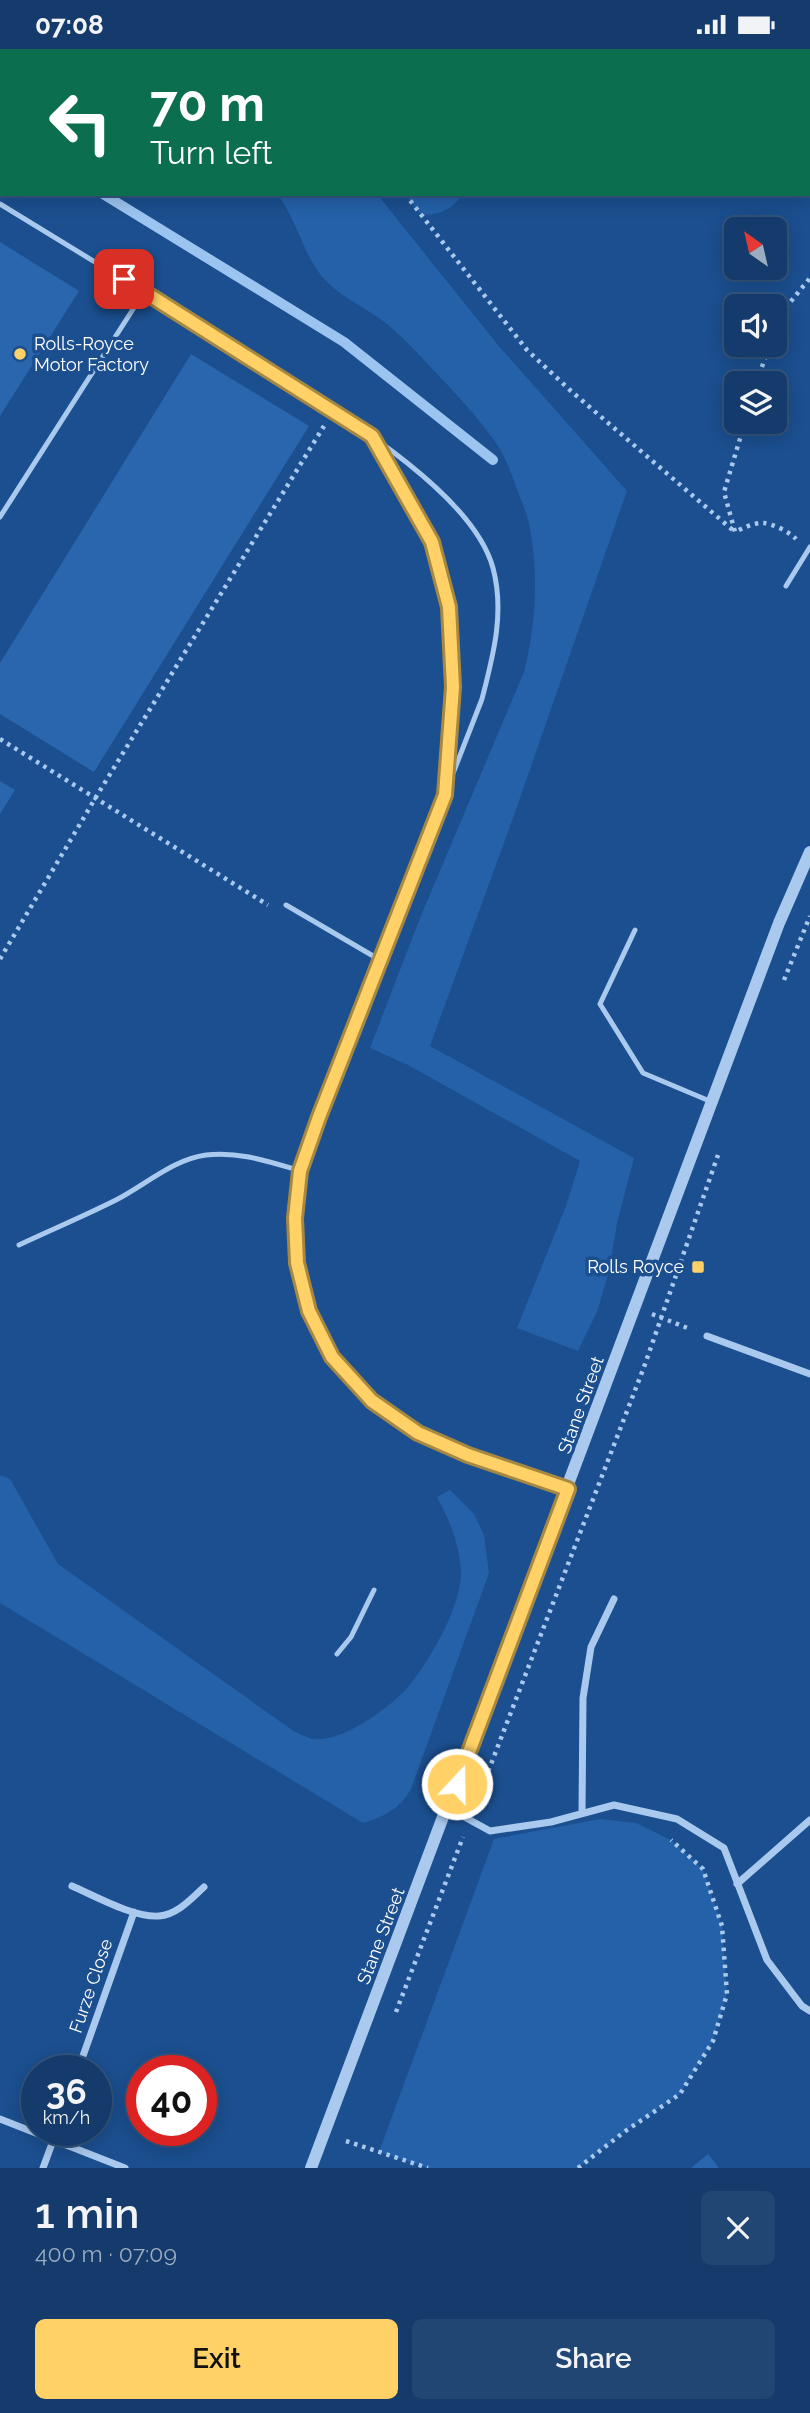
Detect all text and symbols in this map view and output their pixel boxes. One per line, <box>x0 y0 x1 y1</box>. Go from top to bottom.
text: 07:08 <box>35 10 104 40</box>
text: 70 m <box>150 75 265 132</box>
icon: left <box>35 77 126 168</box>
text: Turn left <box>150 134 272 171</box>
north arrow <box>724 217 788 280</box>
map controls <box>724 217 787 434</box>
pin <box>94 249 154 309</box>
icon: arrive <box>105 260 143 298</box>
button: sound <box>724 294 787 357</box>
place label: Rolls-Royce Motor Factory <box>34 333 149 375</box>
marker: Rolls-Royce Motor Factory <box>12 346 28 362</box>
button: layers <box>724 371 787 434</box>
place label: Rolls Royce <box>587 1256 684 1277</box>
marker: Rolls Royce <box>690 1259 706 1275</box>
street label: Stane Street <box>553 1353 608 1456</box>
position arrow <box>420 1747 494 1821</box>
street label: Stane Street <box>352 1884 409 1987</box>
street label: Furze Close <box>65 1936 117 2036</box>
speed limit sign: 40 <box>126 2055 217 2146</box>
text: 36 <box>46 2071 87 2112</box>
text: km/h <box>43 2107 90 2128</box>
text: 1 min <box>35 2189 139 2238</box>
button: close <box>701 2191 775 2265</box>
text: 400 m · 07:09 <box>35 2240 177 2267</box>
button: Exit <box>35 2319 398 2399</box>
button: Share <box>412 2319 775 2399</box>

